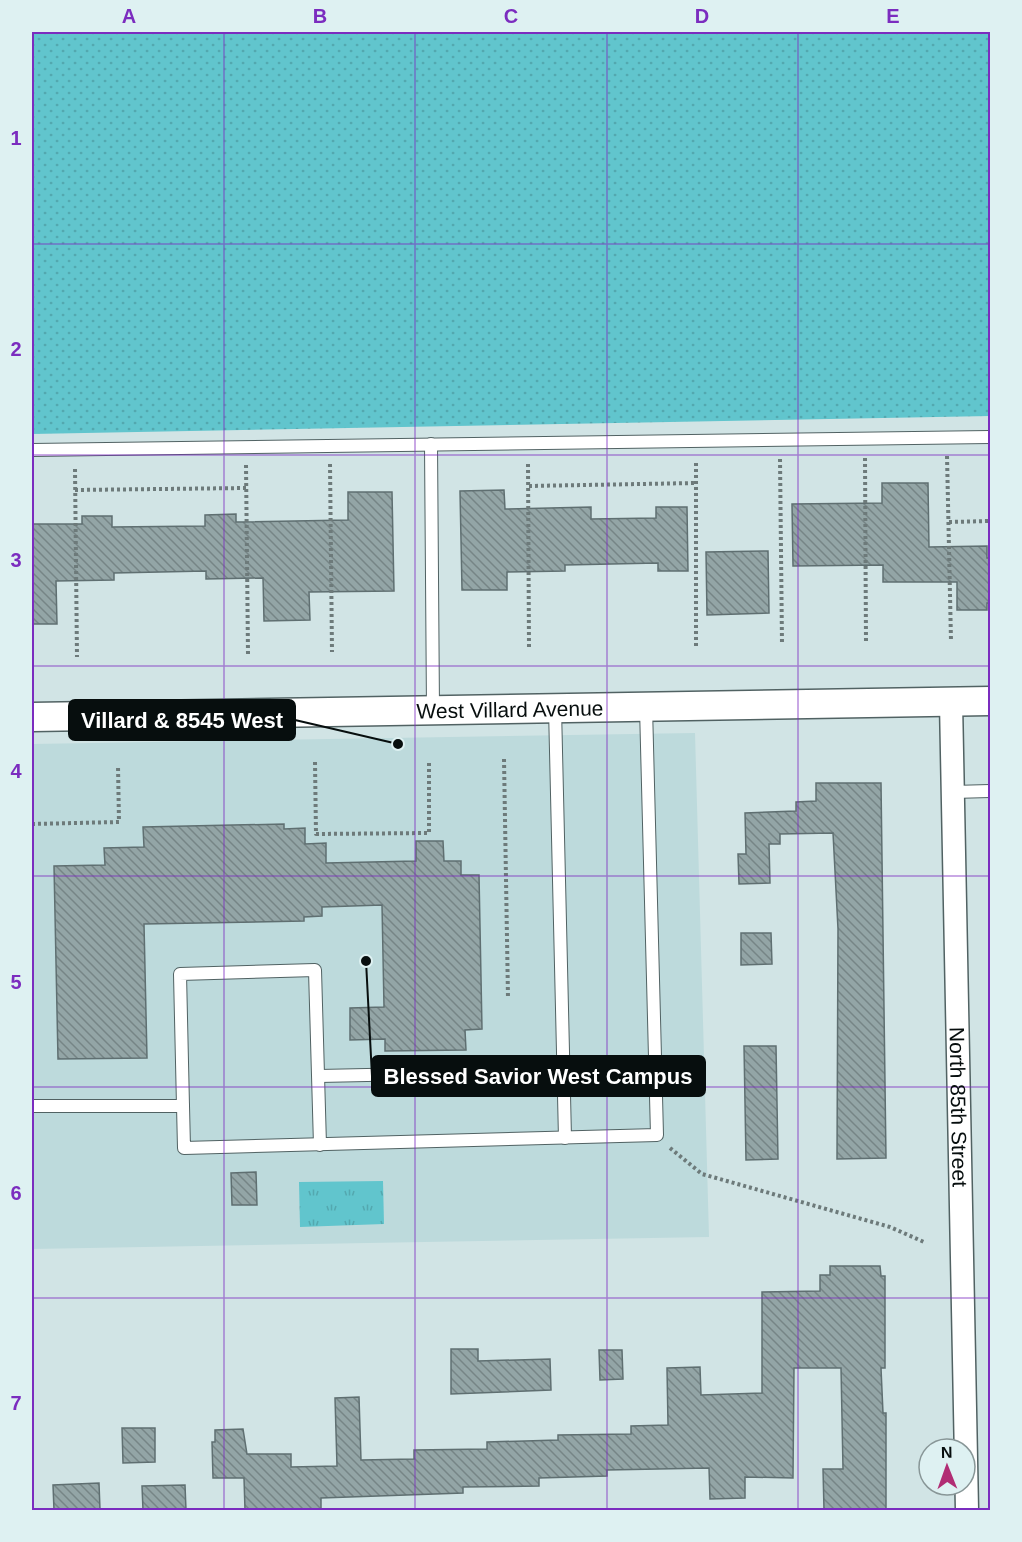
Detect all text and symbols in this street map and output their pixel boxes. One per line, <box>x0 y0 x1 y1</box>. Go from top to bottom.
text: A <box>122 5 136 27</box>
text: B <box>313 5 327 27</box>
text: C <box>504 5 518 27</box>
text: D <box>695 5 709 27</box>
text: E <box>886 5 900 27</box>
text: 1 <box>10 127 22 149</box>
text: 2 <box>10 338 22 360</box>
text: 3 <box>10 549 22 571</box>
street label: West Villard Avenue <box>416 696 604 722</box>
callout: Villard & 8545 West <box>69 700 295 740</box>
text: Villard & 8545 West <box>81 708 284 733</box>
text: 4 <box>10 760 22 782</box>
text: 5 <box>10 971 22 993</box>
street label: North 85th Street <box>946 1027 972 1187</box>
callout: Blessed Savior West Campus <box>372 1056 705 1096</box>
text: Blessed Savior West Campus <box>384 1064 692 1089</box>
text: 6 <box>10 1182 22 1204</box>
text: 7 <box>10 1392 22 1414</box>
north arrow <box>917 1437 977 1497</box>
text: N <box>941 1444 953 1461</box>

